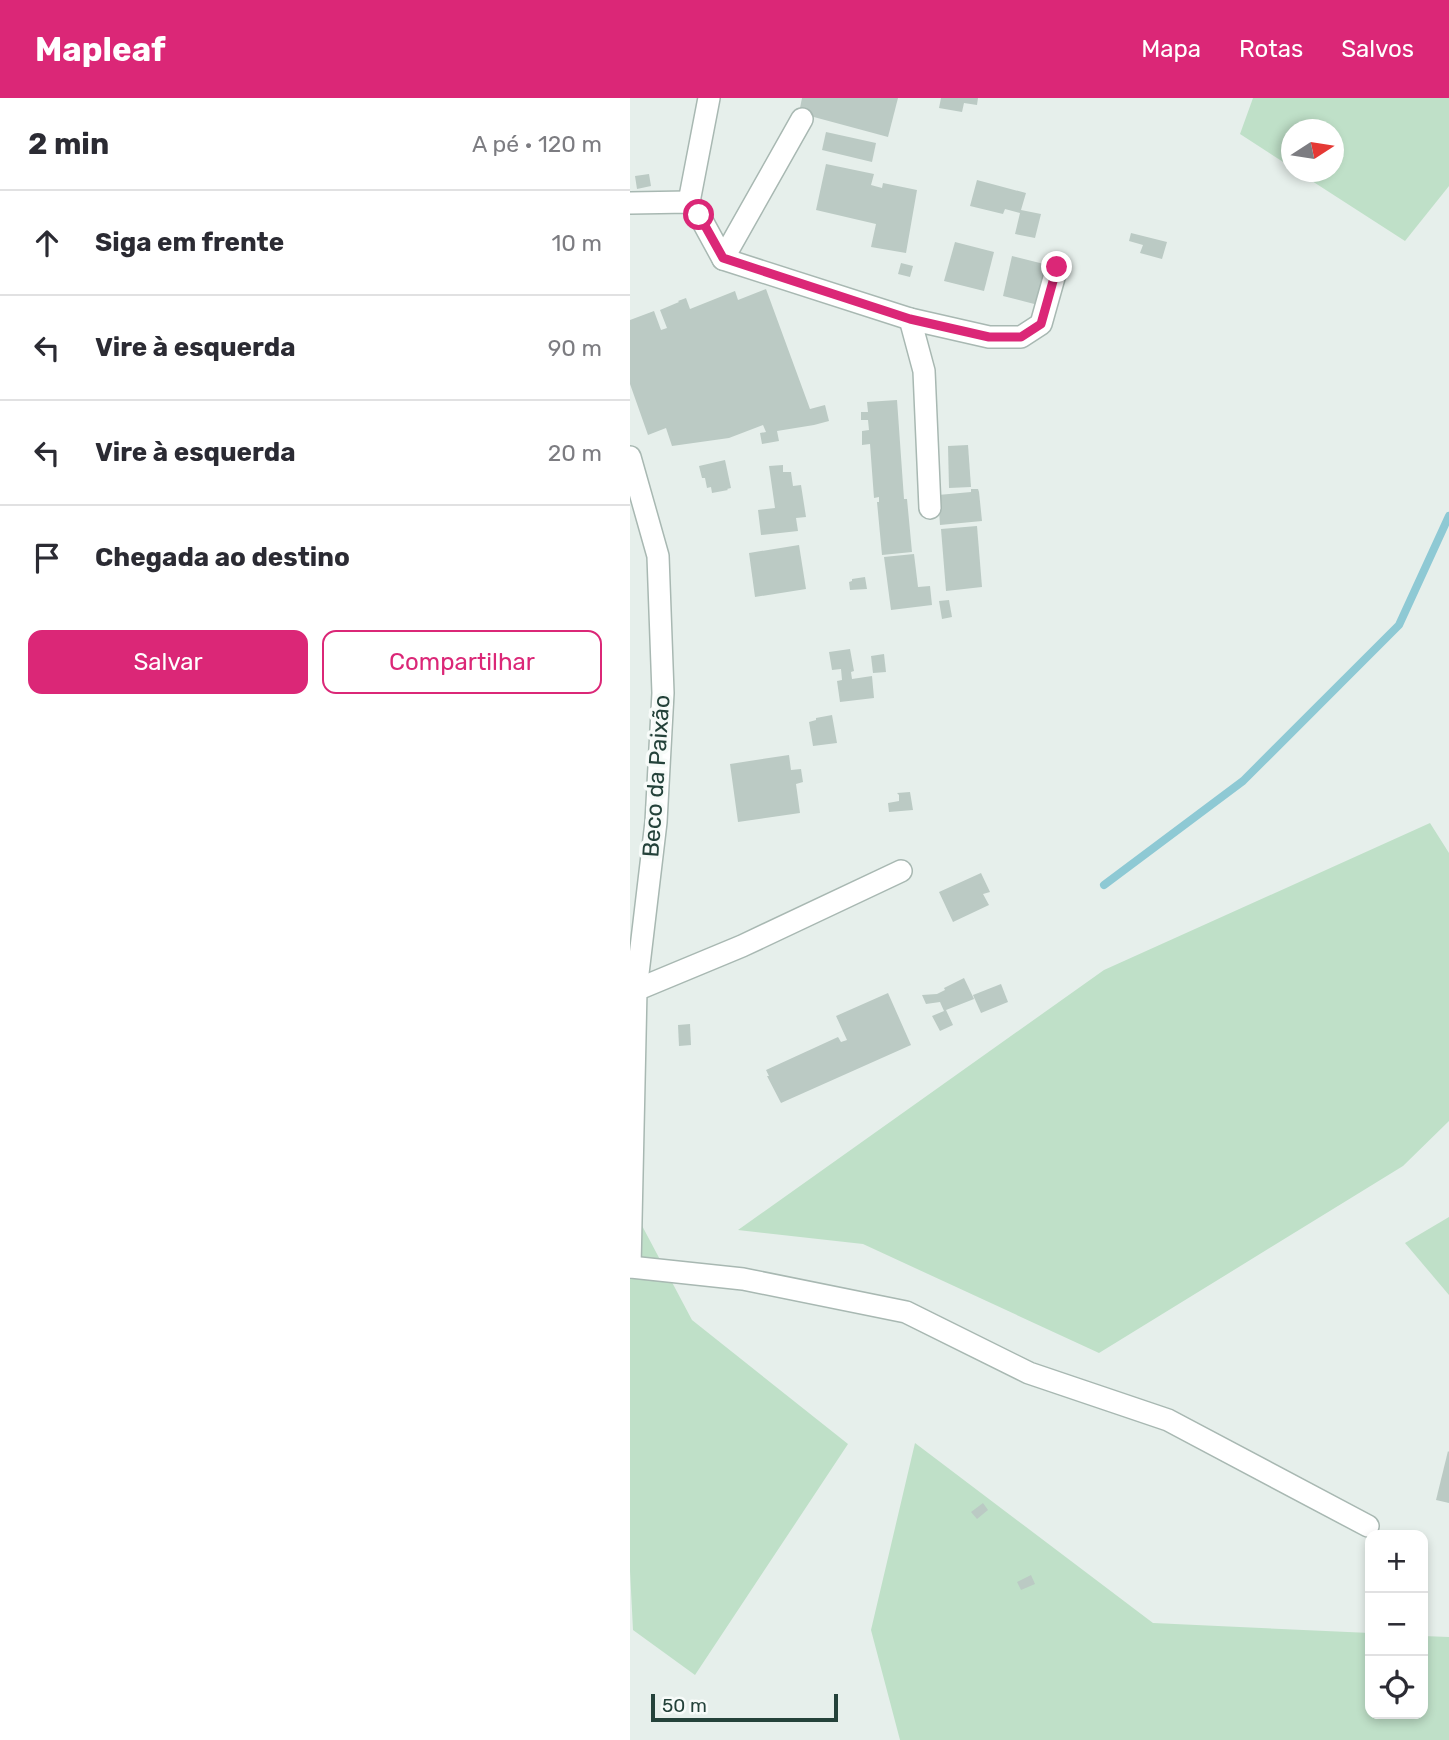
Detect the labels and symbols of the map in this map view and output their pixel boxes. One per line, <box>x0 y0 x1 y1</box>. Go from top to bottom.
north arrow <box>1281 119 1344 182</box>
route start <box>683 199 714 230</box>
route end <box>1041 251 1072 282</box>
street label: Beco da Paixão <box>636 694 676 858</box>
scale bar <box>651 1691 838 1723</box>

